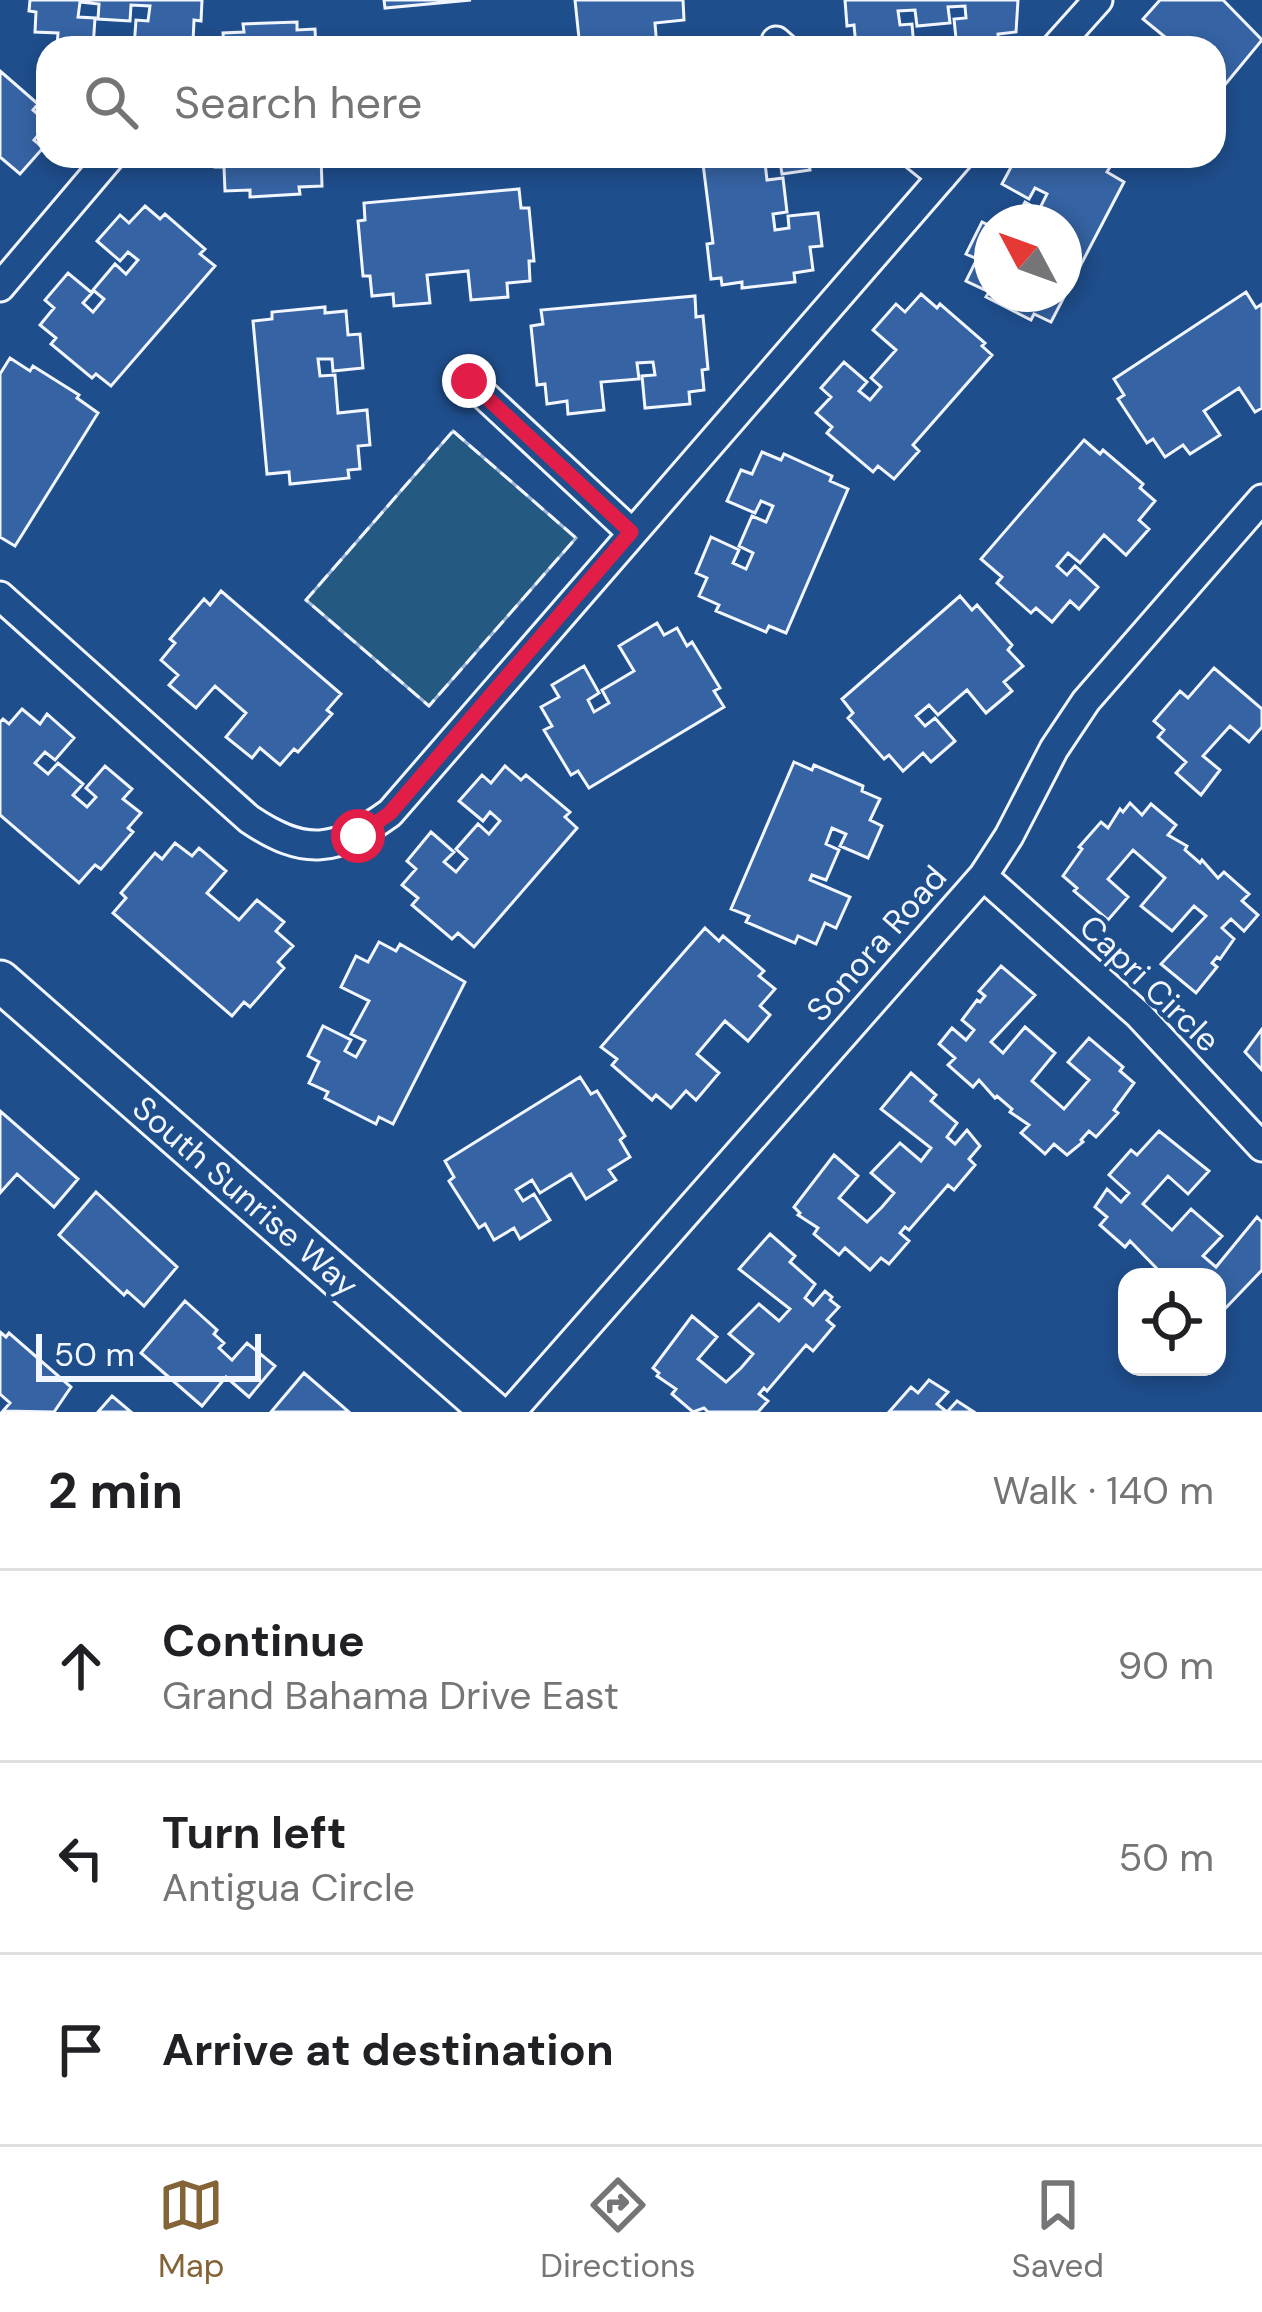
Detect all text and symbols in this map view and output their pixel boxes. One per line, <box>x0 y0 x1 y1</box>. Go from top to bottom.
search box <box>36 36 1226 168</box>
icon: search <box>78 69 144 135</box>
text: Search here <box>174 73 422 132</box>
north arrow <box>974 204 1082 312</box>
route end <box>442 354 496 408</box>
route start <box>331 809 385 863</box>
street label: Sonora Road <box>797 856 956 1030</box>
street label: Capri Circle <box>1070 906 1229 1061</box>
street label: South Sunrise Way <box>124 1086 368 1306</box>
map controls <box>1118 1268 1226 1376</box>
button: locate <box>1118 1268 1226 1376</box>
scale bar <box>36 1328 261 1381</box>
text: 50 m <box>54 1333 135 1376</box>
text: 2 min <box>48 1457 183 1524</box>
text: Walk · 140 m <box>992 1465 1214 1516</box>
text: Continue <box>162 1611 365 1670</box>
icon: ahead <box>48 1633 114 1699</box>
text: 90 m <box>1118 1640 1214 1691</box>
text: Grand Bahama Drive East <box>162 1670 619 1721</box>
text: Turn left <box>162 1803 346 1862</box>
icon: left <box>48 1825 114 1891</box>
text: 50 m <box>1118 1832 1214 1883</box>
text: Antigua Circle <box>162 1862 415 1913</box>
icon: arrive <box>48 2017 114 2083</box>
text: Arrive at destination <box>162 2020 614 2079</box>
tab: Map <box>158 2172 224 2287</box>
tab: Directions <box>540 2172 696 2287</box>
tab: Saved <box>1012 2172 1104 2287</box>

